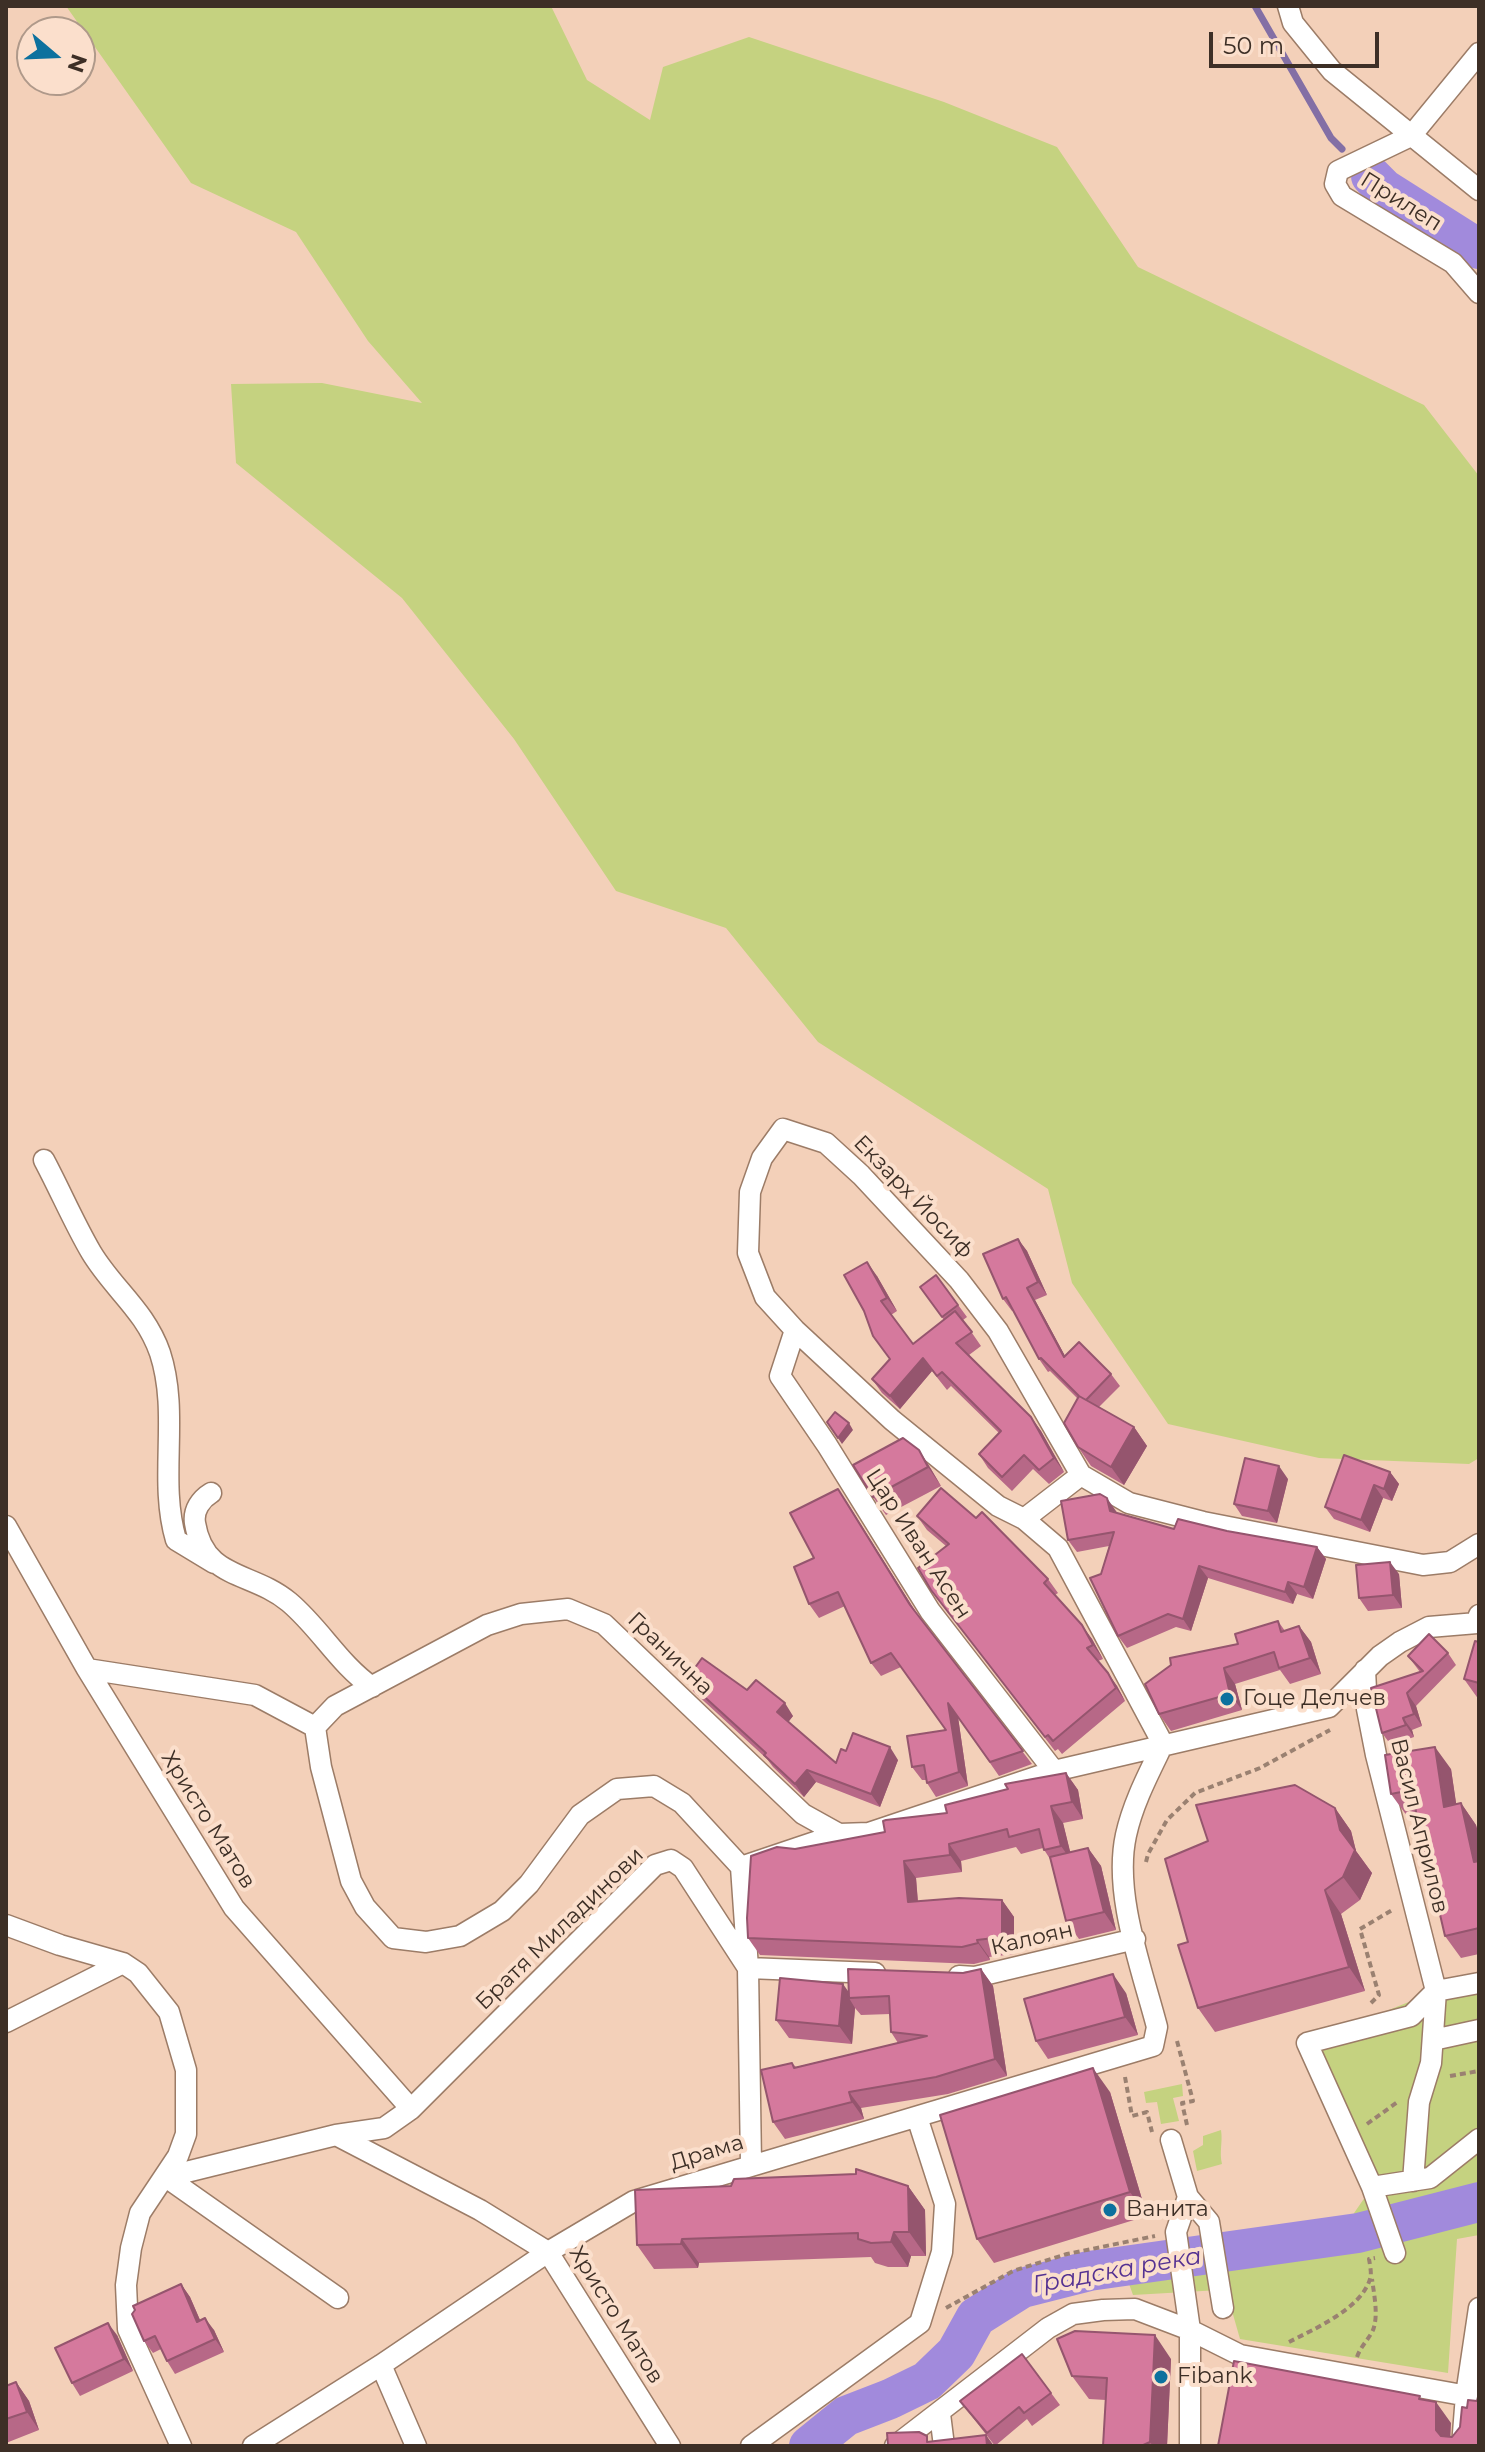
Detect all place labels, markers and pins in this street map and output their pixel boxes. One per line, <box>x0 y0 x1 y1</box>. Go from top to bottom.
place label: Гоце Делчев <box>1243 1686 1386 1712</box>
marker: Гоце Делчев <box>1218 1690 1236 1708</box>
place label: Ванита <box>1126 2197 1209 2223</box>
marker: Ванита <box>1101 2201 1119 2219</box>
place label: Fibank <box>1177 2364 1253 2390</box>
marker: Fibank <box>1152 2368 1170 2386</box>

